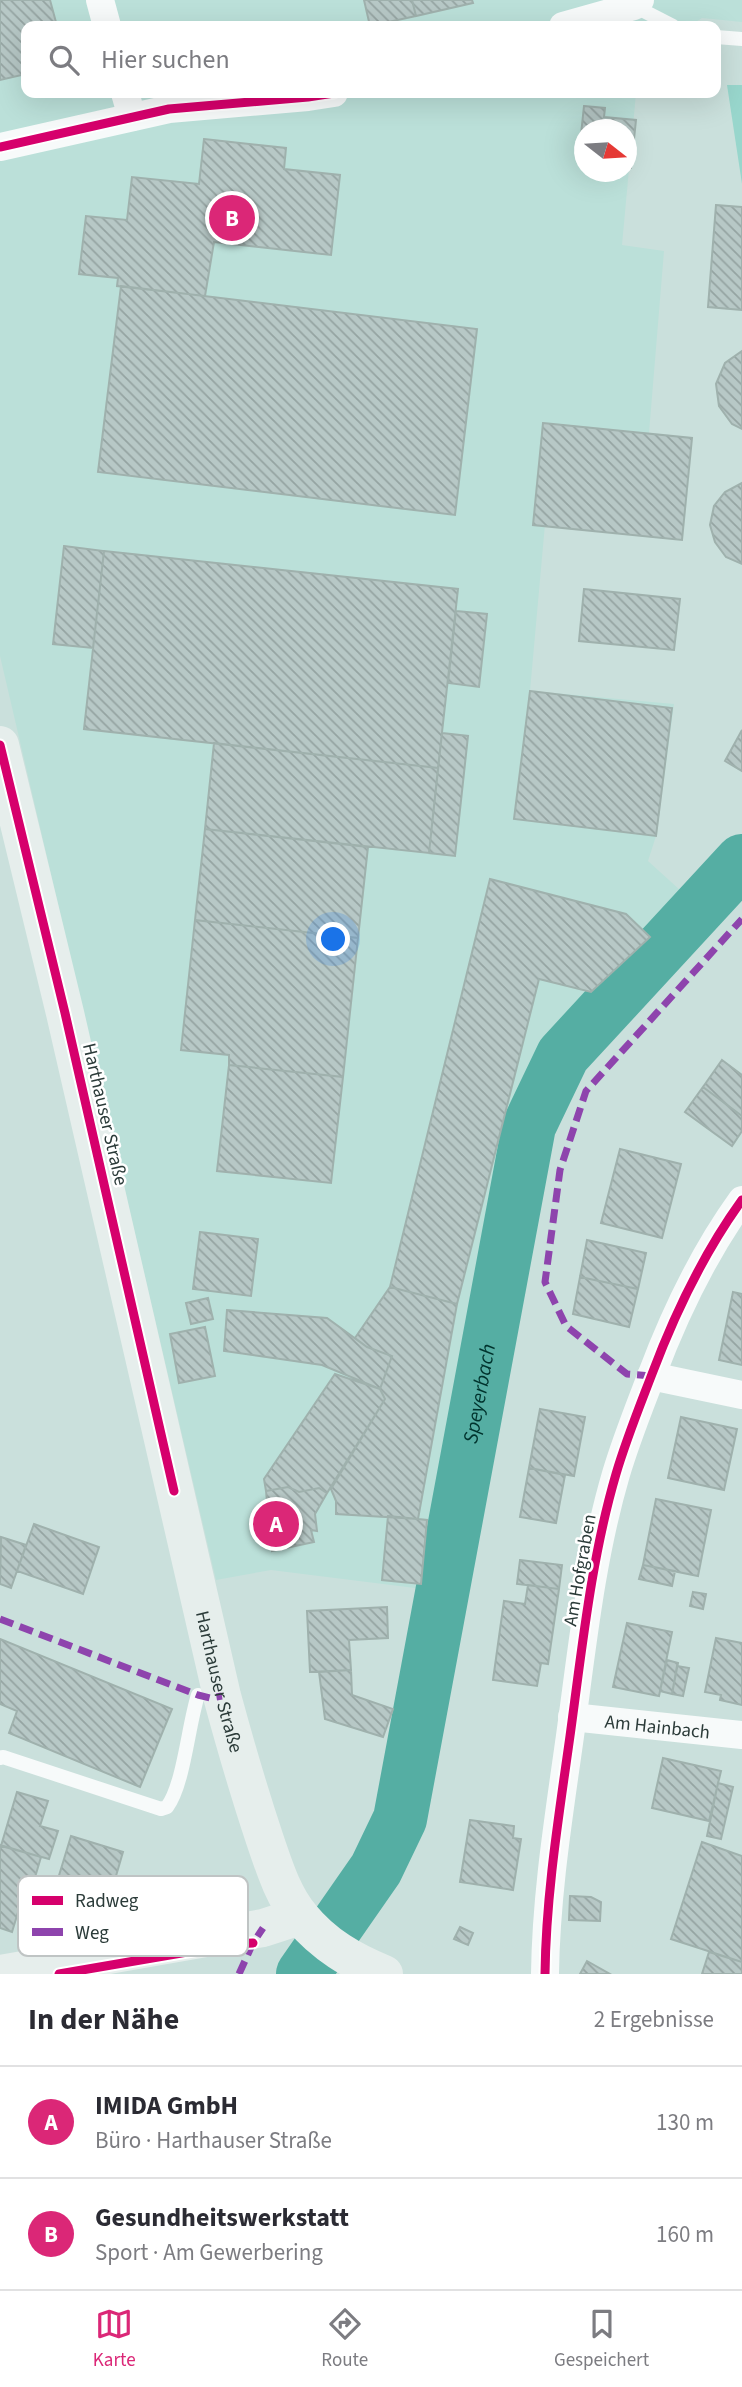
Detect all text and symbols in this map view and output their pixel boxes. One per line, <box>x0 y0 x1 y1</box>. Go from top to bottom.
search box <box>21 21 721 98</box>
icon: search <box>45 41 83 79</box>
text: Hier suchen <box>101 41 230 78</box>
north arrow <box>574 119 637 182</box>
pin: B <box>209 192 255 244</box>
your location <box>316 922 350 956</box>
street label: Harthauser Straße <box>75 1041 134 1188</box>
water label: Speyerbach <box>455 1341 503 1446</box>
pin: A <box>253 1498 299 1550</box>
street label: Am Hofgraben <box>557 1512 604 1628</box>
street label: Harthauser Straße <box>188 1608 249 1756</box>
street label: Am Hainbach <box>603 1709 711 1747</box>
legend <box>18 1876 248 1956</box>
text: Radweg <box>75 1888 139 1915</box>
text: Weg <box>75 1920 109 1947</box>
text: In der Nähe <box>28 1998 179 2041</box>
text: 2 Ergebnisse <box>594 2003 714 2036</box>
text: IMIDA GmbH <box>95 2087 238 2124</box>
text: A <box>44 2106 58 2139</box>
text: 130 m <box>656 2106 714 2139</box>
text: Büro · Harthauser Straße <box>95 2124 332 2157</box>
text: Gesundheitswerkstatt <box>95 2199 349 2236</box>
text: B <box>44 2218 58 2251</box>
text: 160 m <box>656 2218 714 2251</box>
text: Sport · Am Gewerbering <box>95 2236 323 2269</box>
tab: Karte <box>93 2305 136 2374</box>
tab: Route <box>321 2305 368 2374</box>
tab: Gespeichert <box>554 2305 649 2374</box>

